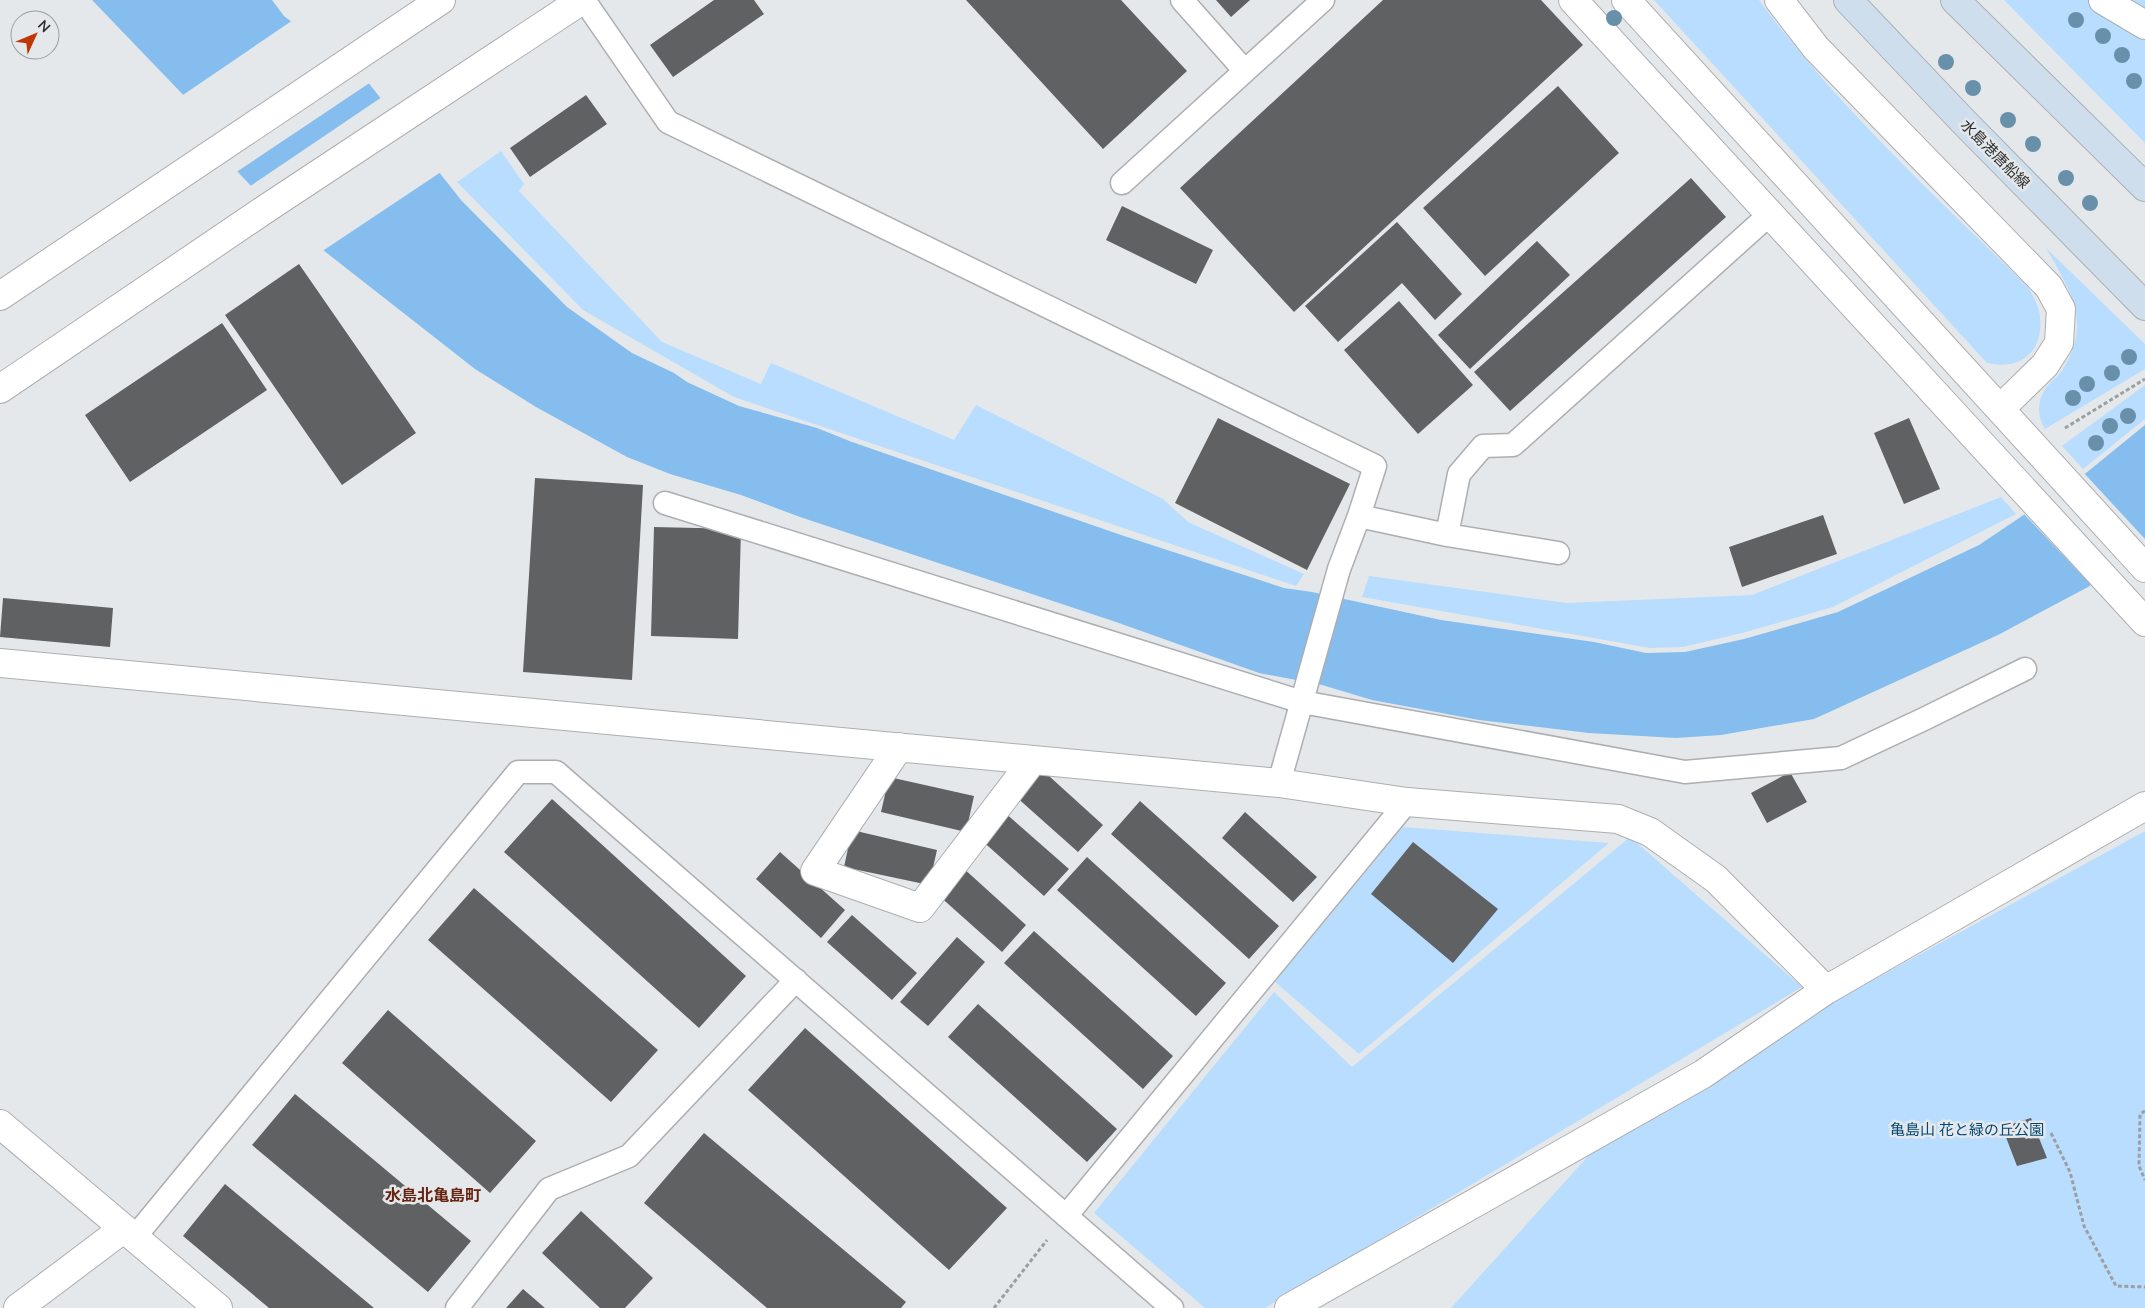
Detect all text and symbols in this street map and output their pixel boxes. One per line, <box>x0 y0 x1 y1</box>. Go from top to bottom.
north arrow <box>10 10 60 60</box>
text: N <box>34 16 54 36</box>
street label: 水島港唐船線 <box>1957 115 2034 192</box>
park label: 亀島山 花と緑の丘公園 <box>1890 1120 2044 1139</box>
district label: 水島北亀島町 <box>385 1185 481 1205</box>

